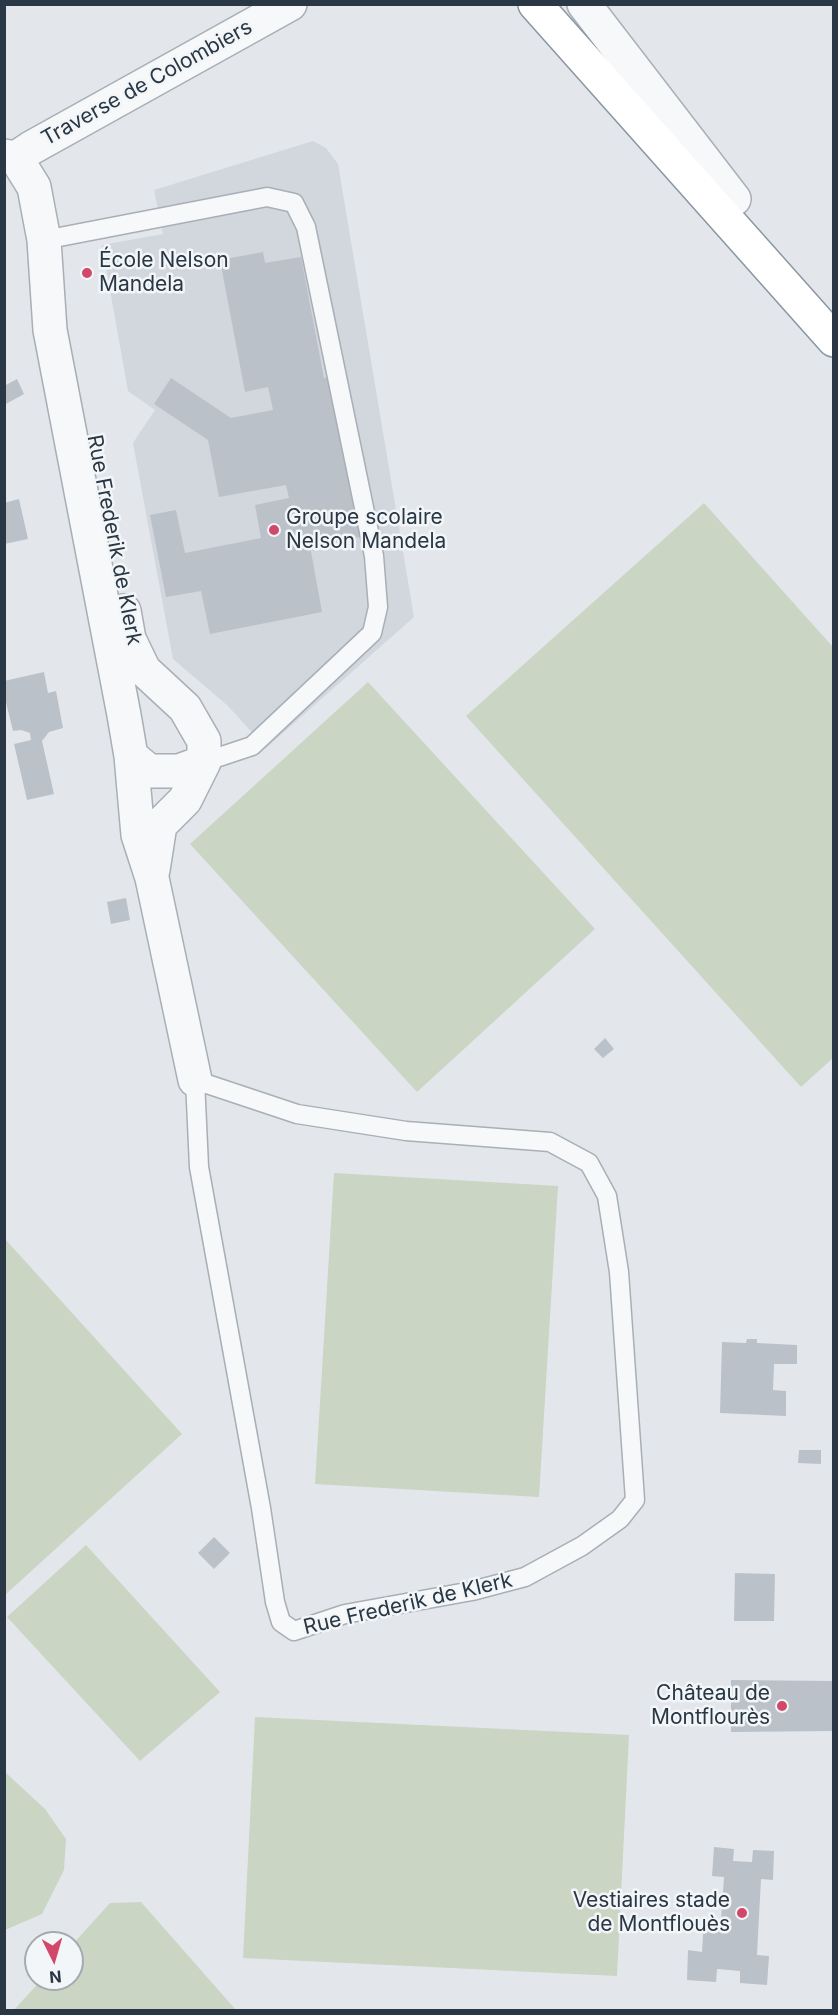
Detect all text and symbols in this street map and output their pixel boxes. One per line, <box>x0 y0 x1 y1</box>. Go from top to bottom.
street label: Traverse de Colombiers <box>37 15 257 151</box>
place label: École Nelson Mandela <box>99 248 229 298</box>
marker: École Nelson Mandela <box>80 266 94 280</box>
street label: Rue Frederik de Klerk <box>81 433 147 647</box>
place label: Groupe scolaire Nelson Mandela <box>286 505 446 555</box>
marker: Groupe scolaire Nelson Mandela <box>267 523 281 537</box>
street label: Rue Frederik de Klerk <box>301 1568 515 1640</box>
place label: Château de Montflourès <box>651 1681 770 1731</box>
marker: Château de Montflourès <box>775 1699 789 1713</box>
place label: Vestiaires stade de Montflouès <box>573 1888 730 1938</box>
marker: Vestiaires stade de Montflouès <box>735 1906 749 1920</box>
north arrow <box>24 1931 84 1991</box>
text: N <box>48 1966 62 1987</box>

